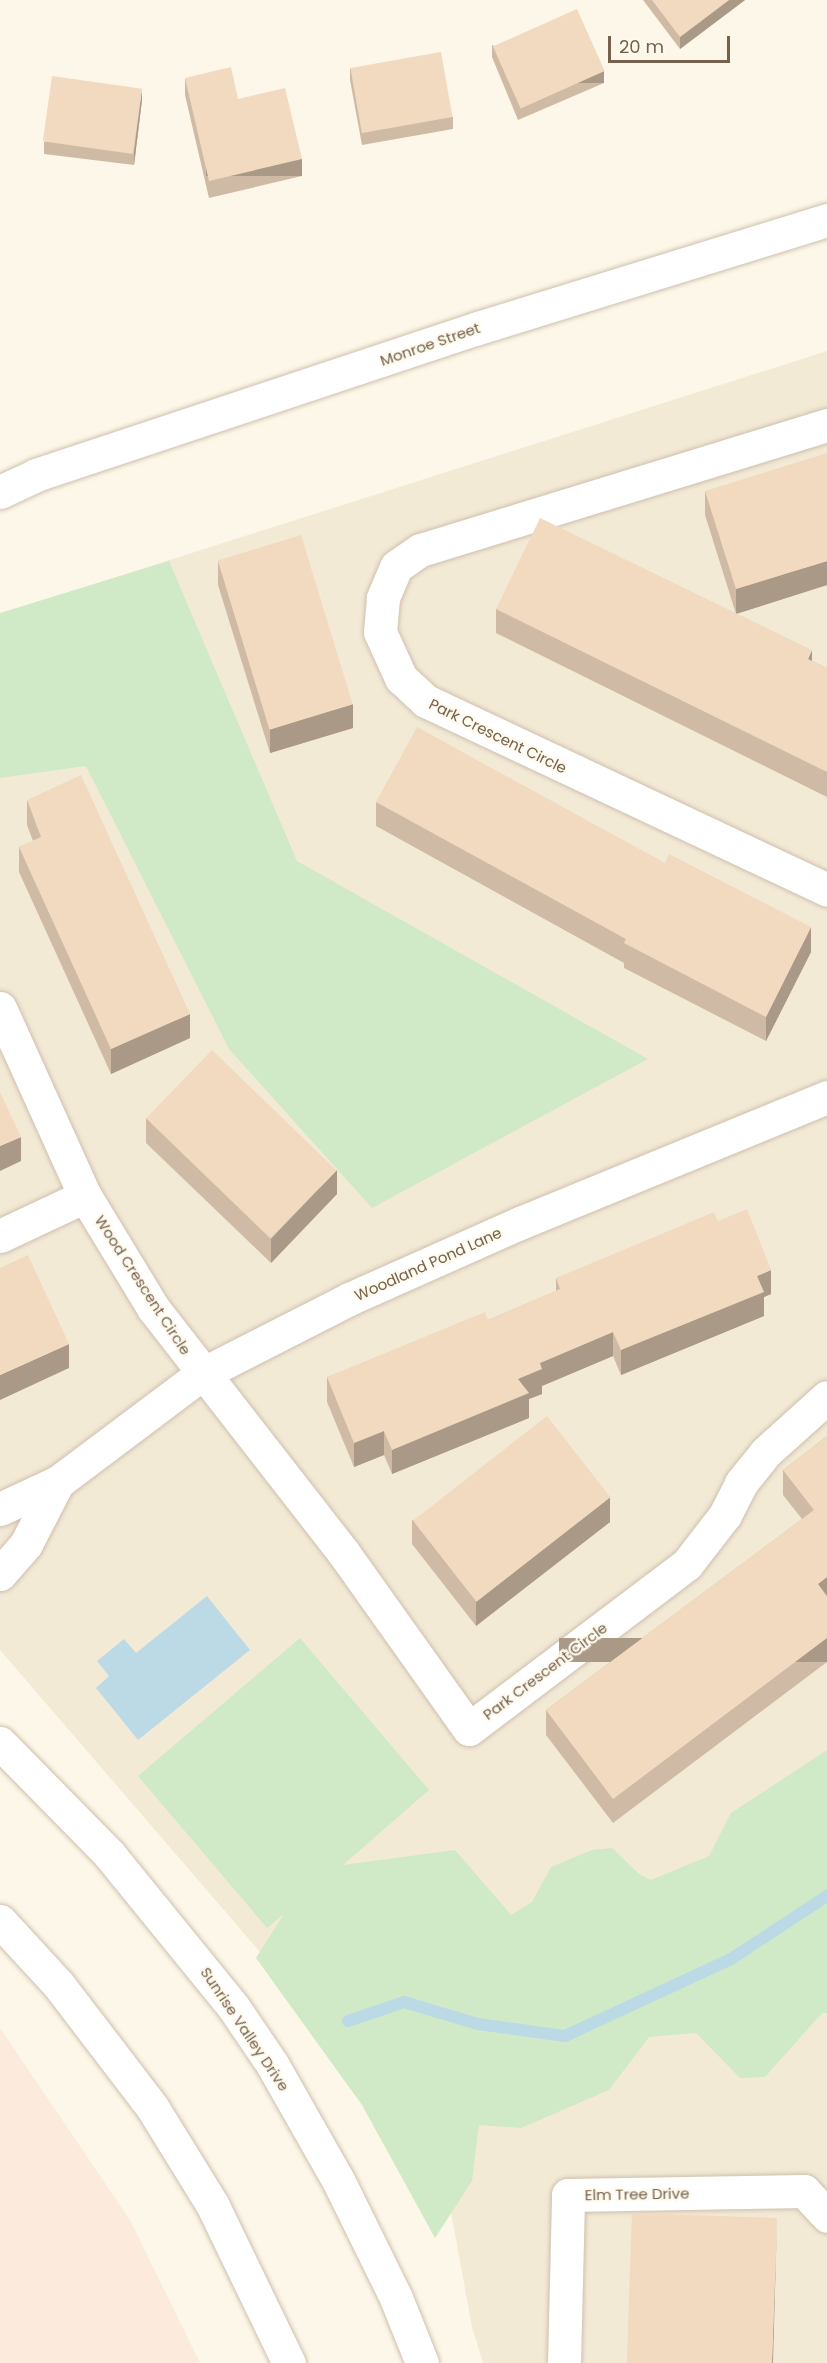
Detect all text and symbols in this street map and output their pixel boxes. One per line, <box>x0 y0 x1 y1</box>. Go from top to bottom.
scale bar <box>611 24 732 62</box>
text: 20 m <box>619 34 664 59</box>
street label: Monroe Street <box>378 318 482 370</box>
street label: Park Crescent Circle <box>426 695 570 777</box>
street label: Wood Crescent Circle <box>91 1212 195 1358</box>
street label: Woodland Pond Lane <box>352 1223 504 1305</box>
street label: Park Crescent Circle <box>479 1618 611 1724</box>
street label: Sunrise Valley Drive <box>197 1964 293 2094</box>
street label: Elm Tree Drive <box>584 2184 690 2204</box>

